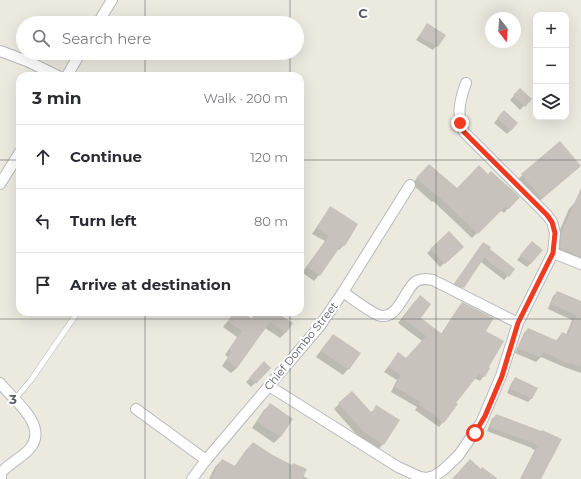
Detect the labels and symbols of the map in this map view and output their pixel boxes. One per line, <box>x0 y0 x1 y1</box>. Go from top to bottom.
text: C <box>358 5 368 21</box>
north arrow <box>485 12 521 48</box>
route end <box>451 114 469 132</box>
street label: Chief Dombo Street <box>261 299 341 393</box>
text: 3 <box>8 391 17 407</box>
route start <box>466 424 484 442</box>

